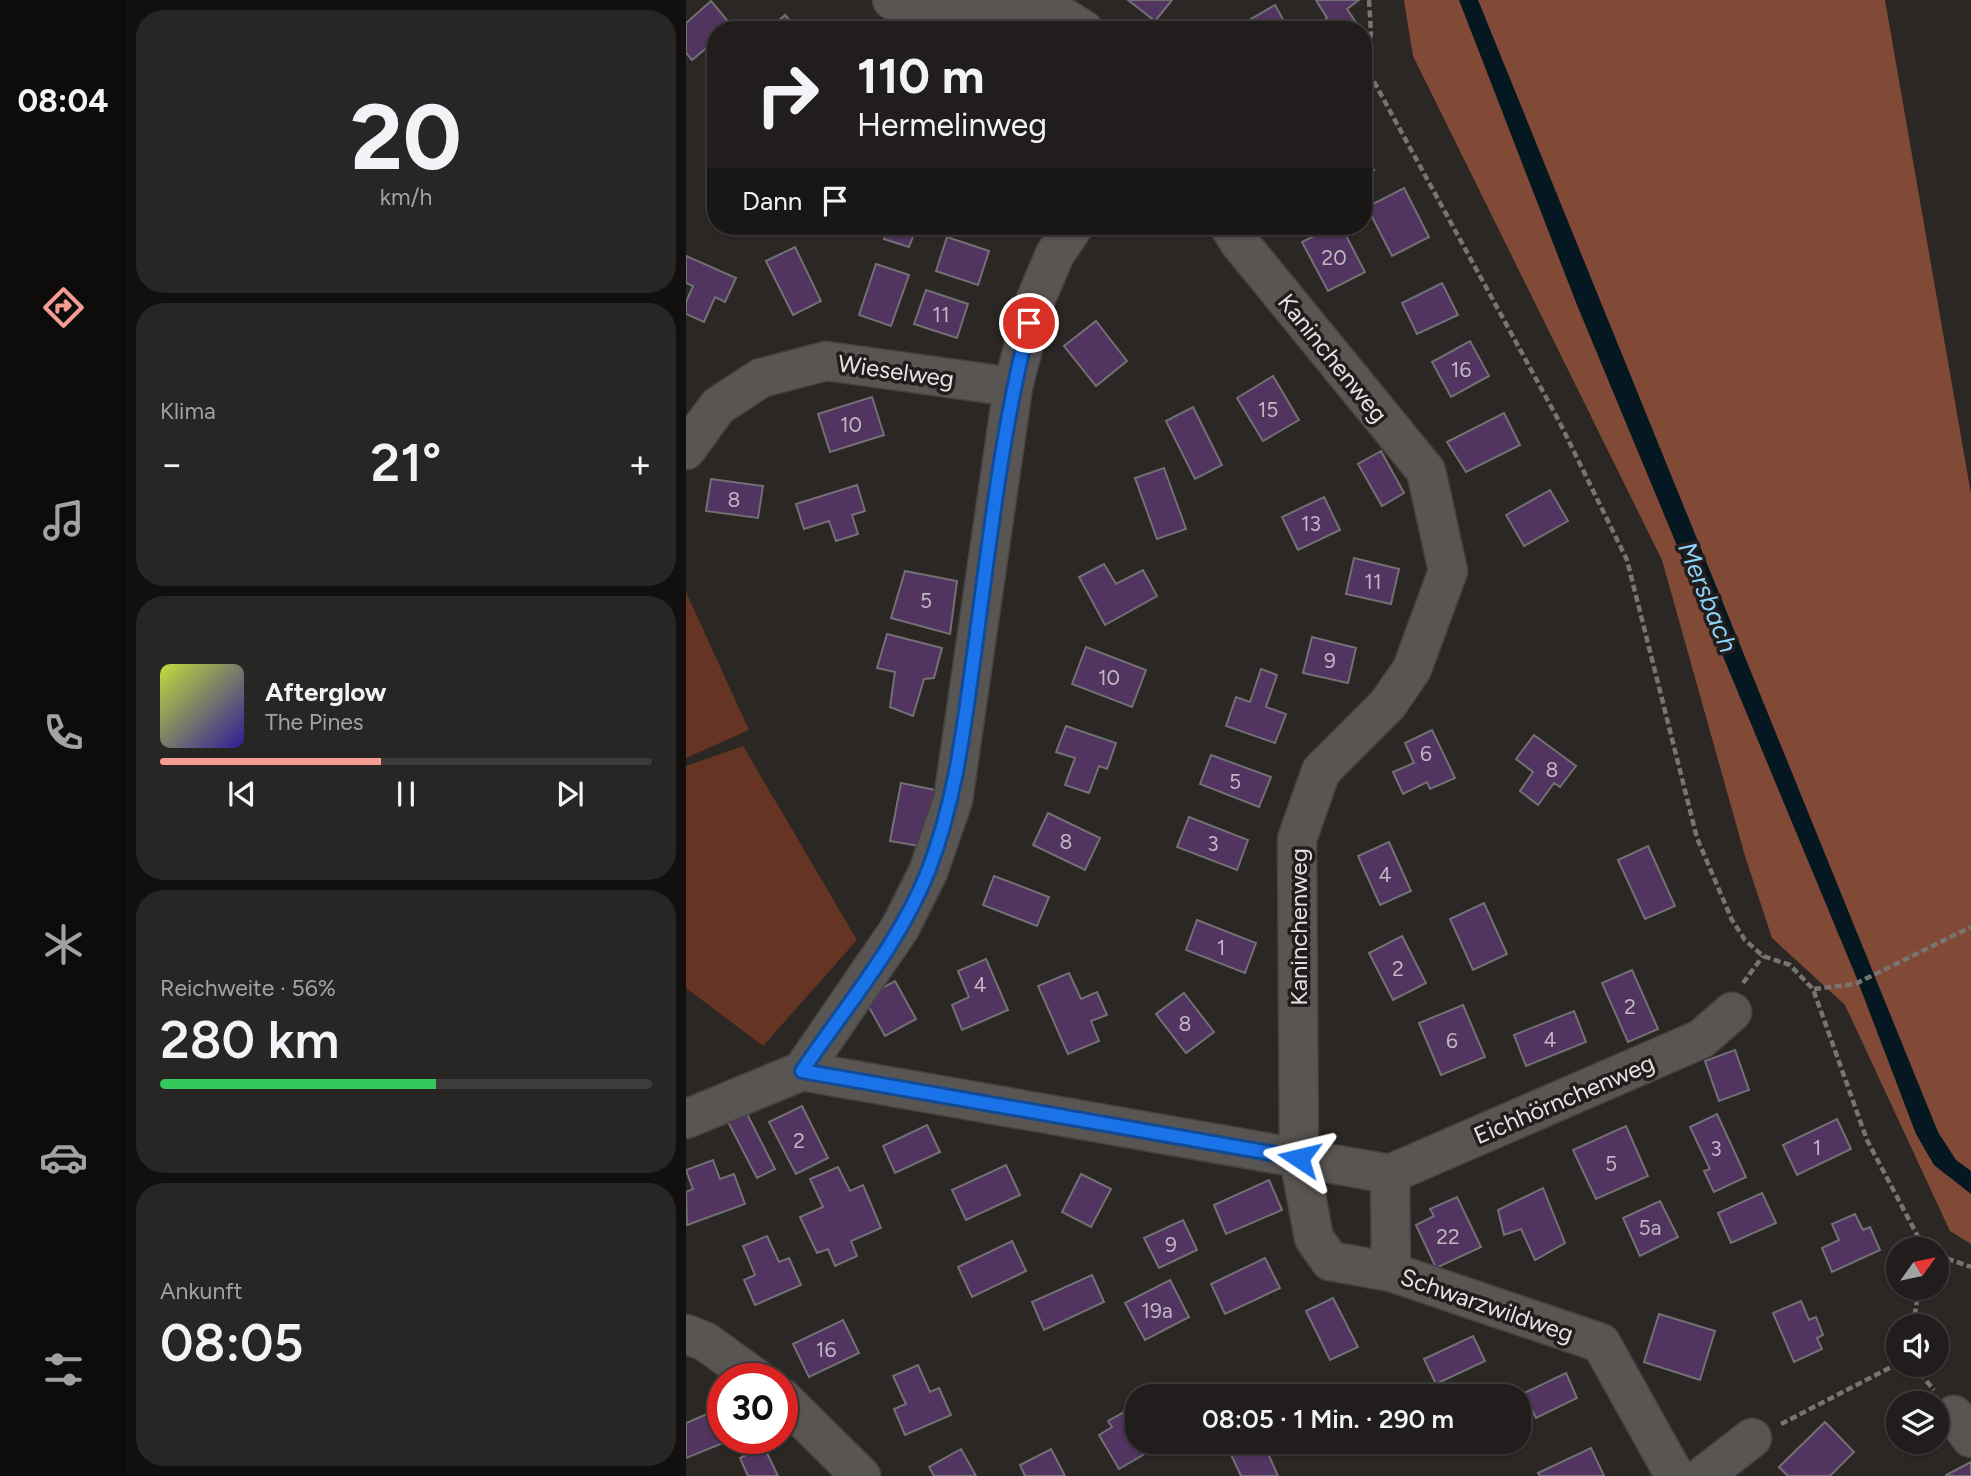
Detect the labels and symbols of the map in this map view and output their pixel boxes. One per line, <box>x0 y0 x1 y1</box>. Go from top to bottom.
house number: 20 <box>1321 245 1347 270</box>
street label: Kaninchenweg <box>1272 288 1394 428</box>
pin <box>999 293 1059 353</box>
house number: 11 <box>932 302 950 327</box>
street label: Wieselweg <box>836 348 956 394</box>
house number: 16 <box>1451 357 1471 382</box>
house number: 15 <box>1258 397 1278 422</box>
house number: 10 <box>840 412 862 437</box>
house number: 8 <box>728 487 740 512</box>
house number: 13 <box>1301 511 1321 536</box>
water label: Mersbach <box>1671 537 1745 657</box>
house number: 11 <box>1364 569 1382 594</box>
house number: 5 <box>920 588 932 613</box>
house number: 9 <box>1324 648 1336 673</box>
house number: 10 <box>1098 665 1120 690</box>
house number: 6 <box>1420 741 1432 766</box>
house number: 8 <box>1546 757 1558 782</box>
house number: 5 <box>1229 769 1241 794</box>
house number: 8 <box>1060 829 1072 854</box>
house number: 3 <box>1207 831 1219 856</box>
street label: Kaninchenweg <box>1284 848 1313 1006</box>
house number: 4 <box>1378 862 1392 887</box>
house number: 1 <box>1217 935 1225 960</box>
house number: 2 <box>1392 956 1404 981</box>
house number: 4 <box>973 972 987 997</box>
house number: 2 <box>1624 994 1636 1019</box>
house number: 8 <box>1179 1011 1191 1036</box>
house number: 4 <box>1543 1027 1557 1052</box>
house number: 6 <box>1446 1028 1458 1053</box>
street label: Eichhörnchenweg <box>1469 1048 1659 1150</box>
position arrow <box>1262 1121 1336 1195</box>
house number: 2 <box>793 1128 805 1153</box>
house number: 1 <box>1813 1135 1821 1160</box>
house number: 3 <box>1710 1136 1722 1161</box>
house number: 5 <box>1605 1151 1617 1176</box>
house number: 5a <box>1639 1215 1661 1240</box>
house number: 22 <box>1436 1224 1460 1249</box>
house number: 9 <box>1165 1232 1177 1257</box>
north arrow <box>1886 1237 1950 1300</box>
street label: Schwarzwildweg <box>1397 1262 1577 1348</box>
house number: 19a <box>1141 1298 1173 1323</box>
house number: 16 <box>816 1337 836 1362</box>
speed limit sign: 30 <box>707 1363 798 1454</box>

